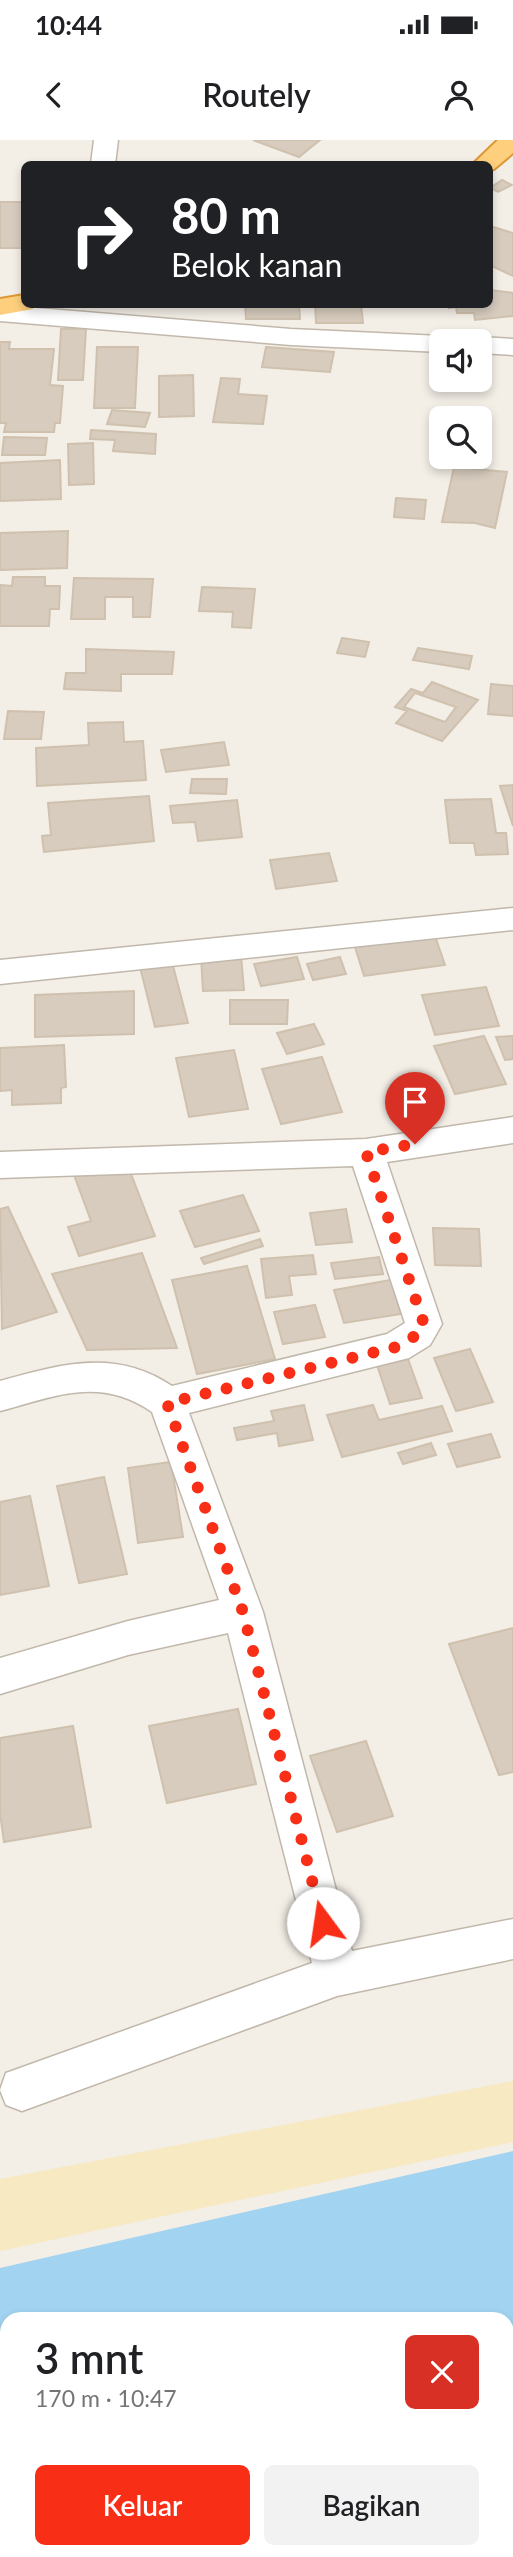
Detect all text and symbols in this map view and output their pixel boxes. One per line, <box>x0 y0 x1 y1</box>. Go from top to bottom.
text: 10:44 <box>35 9 102 41</box>
text: Routely <box>202 75 311 114</box>
icon: back <box>35 76 73 114</box>
icon: person <box>440 76 478 114</box>
text: 80 m <box>171 186 281 244</box>
icon: right <box>56 189 147 280</box>
text: Belok kanan <box>171 245 342 284</box>
map controls <box>429 329 492 469</box>
button: sound <box>429 329 492 392</box>
button: search <box>429 406 492 469</box>
pin <box>385 1072 445 1144</box>
icon: arrive <box>396 1083 434 1121</box>
position arrow <box>286 1886 360 1960</box>
text: 3 mnt <box>35 2333 143 2383</box>
button: close <box>405 2335 479 2409</box>
text: 170 m · 10:47 <box>35 2384 177 2412</box>
button: Keluar <box>35 2465 250 2545</box>
button: Bagikan <box>264 2465 479 2545</box>

